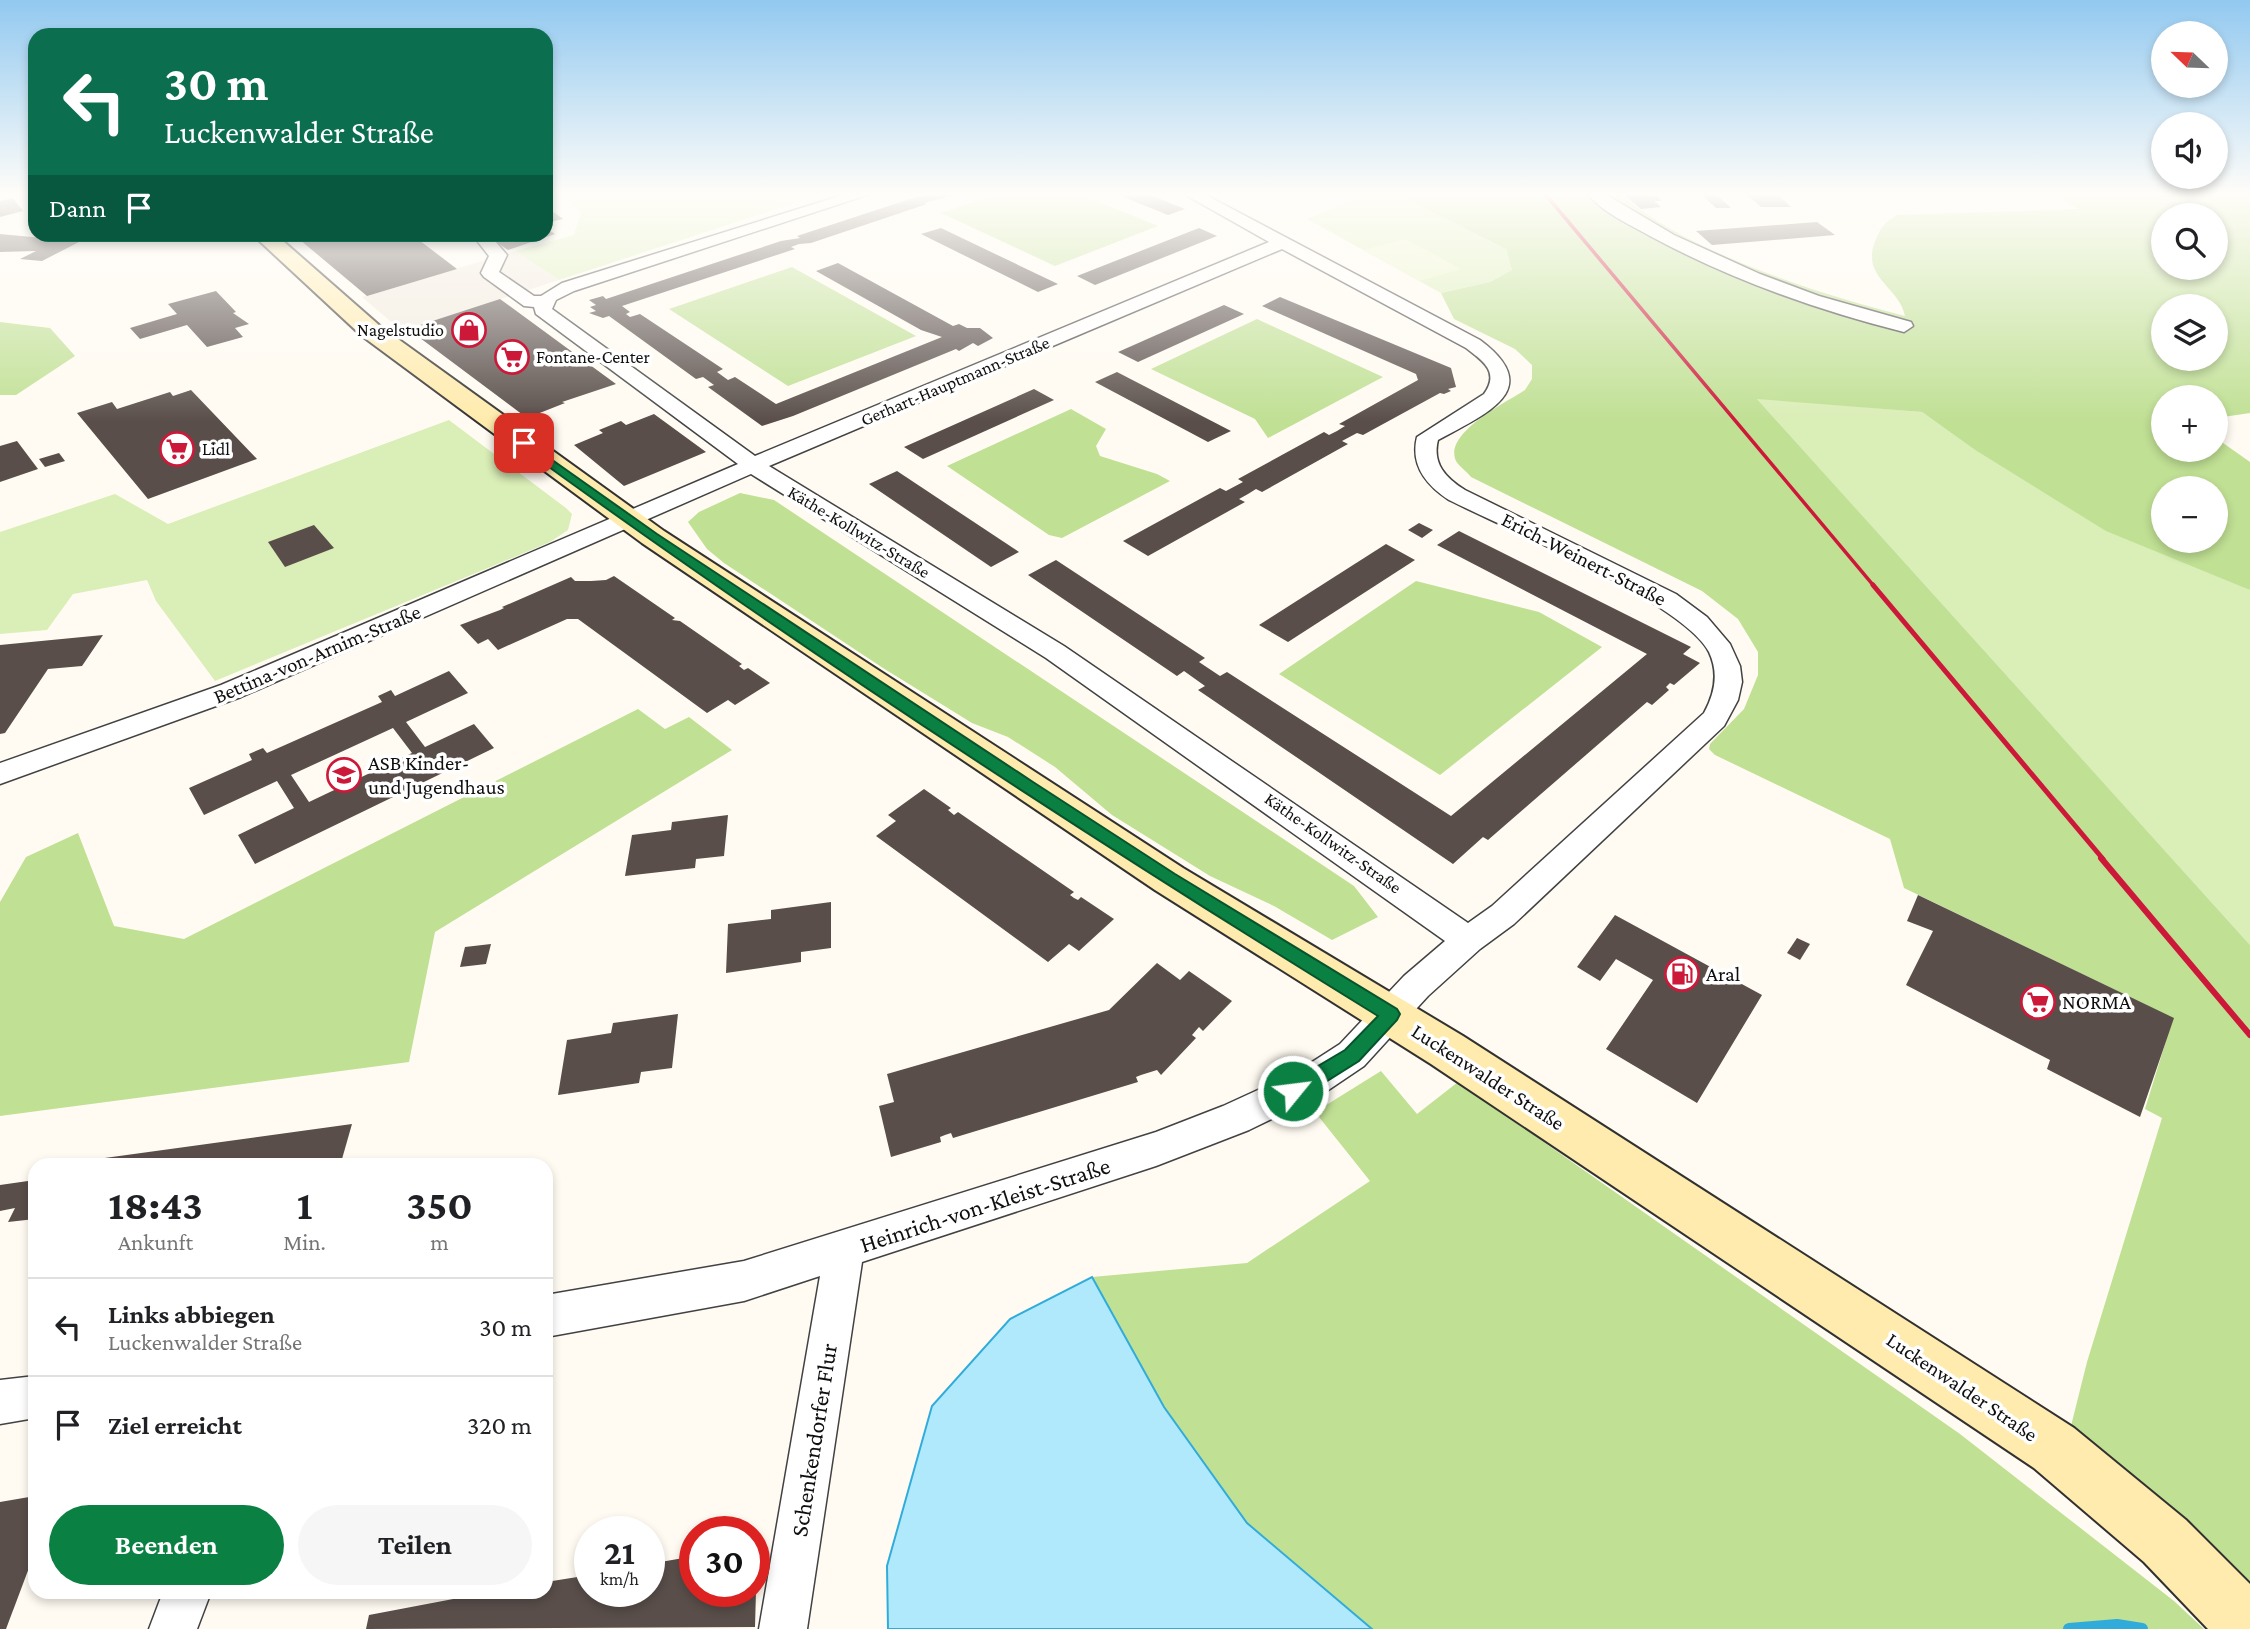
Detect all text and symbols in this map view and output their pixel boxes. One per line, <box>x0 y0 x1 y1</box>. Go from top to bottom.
north arrow <box>2151 21 2228 98</box>
map controls <box>2151 21 2228 553</box>
icon: left <box>49 56 140 147</box>
text: 30 m <box>164 56 269 111</box>
button: sound <box>2151 112 2228 189</box>
text: Luckenwalder Straße <box>164 114 434 150</box>
icon: arrive <box>120 189 158 227</box>
text: Dann <box>49 194 106 223</box>
button: search <box>2151 203 2228 280</box>
button: layers <box>2151 294 2228 371</box>
shop icon: Nagelstudio <box>450 311 488 349</box>
place label: Nagelstudio <box>357 320 444 340</box>
street label: Gerhart-Hauptmann-Straße <box>858 332 1052 430</box>
supermarket icon: Fontane-Center <box>493 338 531 376</box>
place label: Fontane-Center <box>536 347 651 367</box>
button: + <box>2151 385 2228 462</box>
pin <box>494 413 554 473</box>
icon: arrive <box>505 424 543 462</box>
supermarket icon: Lidl <box>158 430 196 468</box>
place label: Lidl <box>202 439 230 459</box>
button: − <box>2151 476 2228 553</box>
street label: Käthe-Kollwitz-Straße <box>784 482 934 582</box>
street label: Erich-Weinert-Straße <box>1498 507 1670 611</box>
street label: Bettina-von-Arnim-Straße <box>210 599 424 709</box>
place label: ASB Kinder- und Jugendhaus <box>368 751 505 799</box>
school or university icon: ASB Kinder- und Jugendhaus <box>325 756 363 794</box>
street label: Käthe-Kollwitz-Straße <box>1261 788 1405 898</box>
fuel station icon: Aral <box>1663 955 1701 993</box>
place label: Aral <box>1706 962 1740 986</box>
supermarket icon: NORMA <box>2019 983 2057 1021</box>
place label: NORMA <box>2062 990 2131 1014</box>
street label: Luckenwalder Straße <box>1407 1019 1569 1135</box>
position arrow <box>1256 1054 1330 1128</box>
street label: Heinrich-von-Kleist-Straße <box>856 1151 1113 1258</box>
text: 18:43 <box>108 1181 203 1228</box>
text: 1 <box>297 1181 312 1228</box>
text: 350 <box>406 1181 473 1228</box>
text: Ankunft <box>118 1229 193 1255</box>
text: Min. <box>283 1229 326 1255</box>
text: m <box>430 1229 449 1255</box>
text: Links abbiegen <box>108 1300 275 1329</box>
icon: left <box>49 1308 87 1346</box>
text: 30 m <box>479 1313 532 1342</box>
street label: Luckenwalder Straße <box>1882 1328 2042 1446</box>
text: Luckenwalder Straße <box>108 1329 302 1355</box>
street label: Schenkendorfer Flur <box>785 1341 842 1538</box>
icon: arrive <box>49 1406 87 1444</box>
text: Ziel erreicht <box>108 1411 242 1440</box>
text: 320 m <box>467 1411 532 1440</box>
button: Beenden <box>49 1505 284 1585</box>
button: Teilen <box>298 1505 532 1585</box>
speed limit sign: 30 <box>679 1516 770 1607</box>
text: 21 <box>604 1533 635 1572</box>
text: km/h <box>600 1569 639 1589</box>

